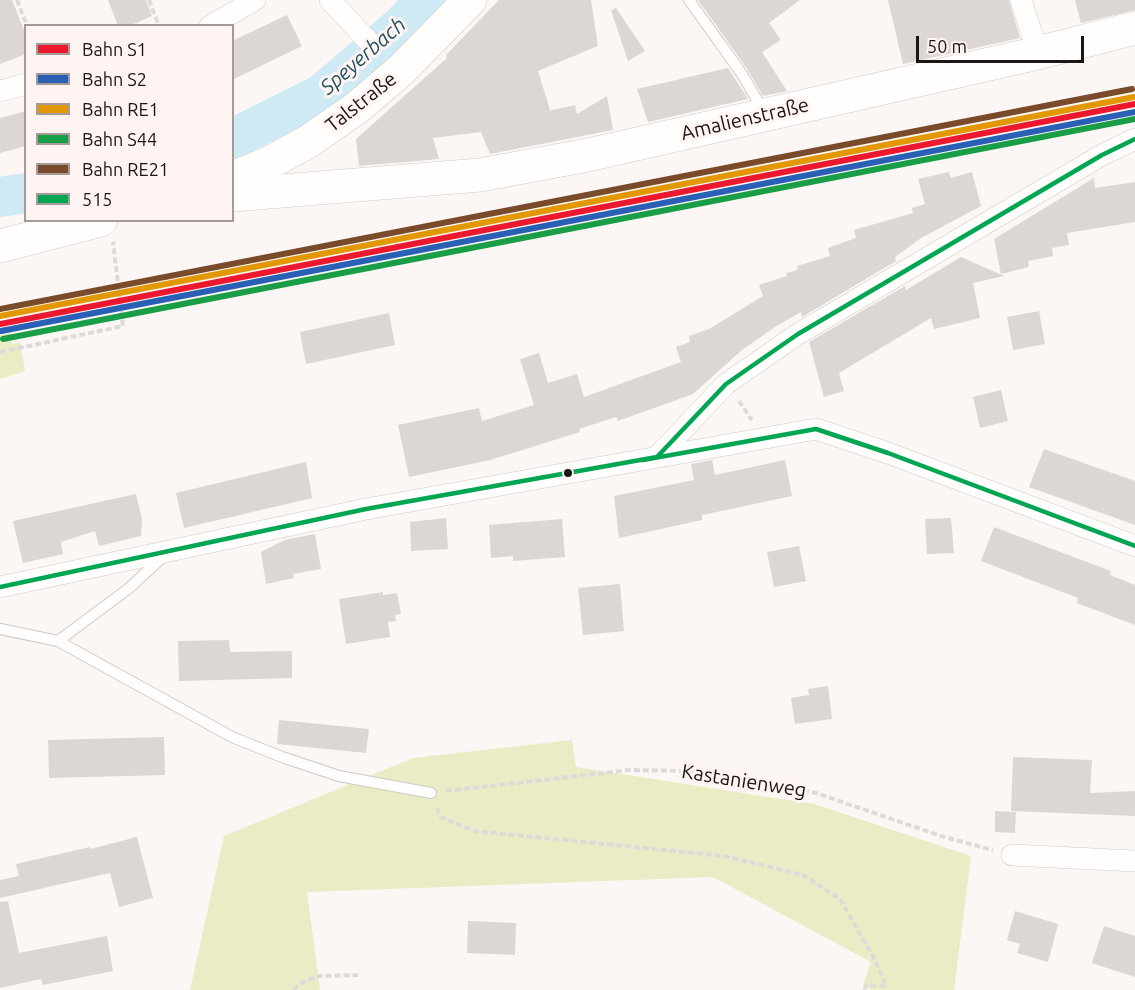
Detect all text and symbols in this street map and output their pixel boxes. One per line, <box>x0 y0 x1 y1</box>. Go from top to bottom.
water label: Speyerbach <box>315 12 411 100</box>
legend <box>24 24 234 222</box>
scale bar <box>919 24 1087 62</box>
text: 50 m <box>927 36 967 56</box>
text: Bahn S1 <box>82 39 147 59</box>
street label: Talstraße <box>321 67 401 137</box>
text: Bahn S2 <box>82 69 147 89</box>
street label: Amalienstraße <box>679 93 811 145</box>
text: Bahn RE1 <box>82 99 159 119</box>
text: Bahn S44 <box>82 129 157 149</box>
text: Bahn RE21 <box>82 159 169 179</box>
text: 515 <box>82 189 112 209</box>
unlabelled marker <box>562 467 574 479</box>
street label: Kastanienweg <box>680 759 808 803</box>

